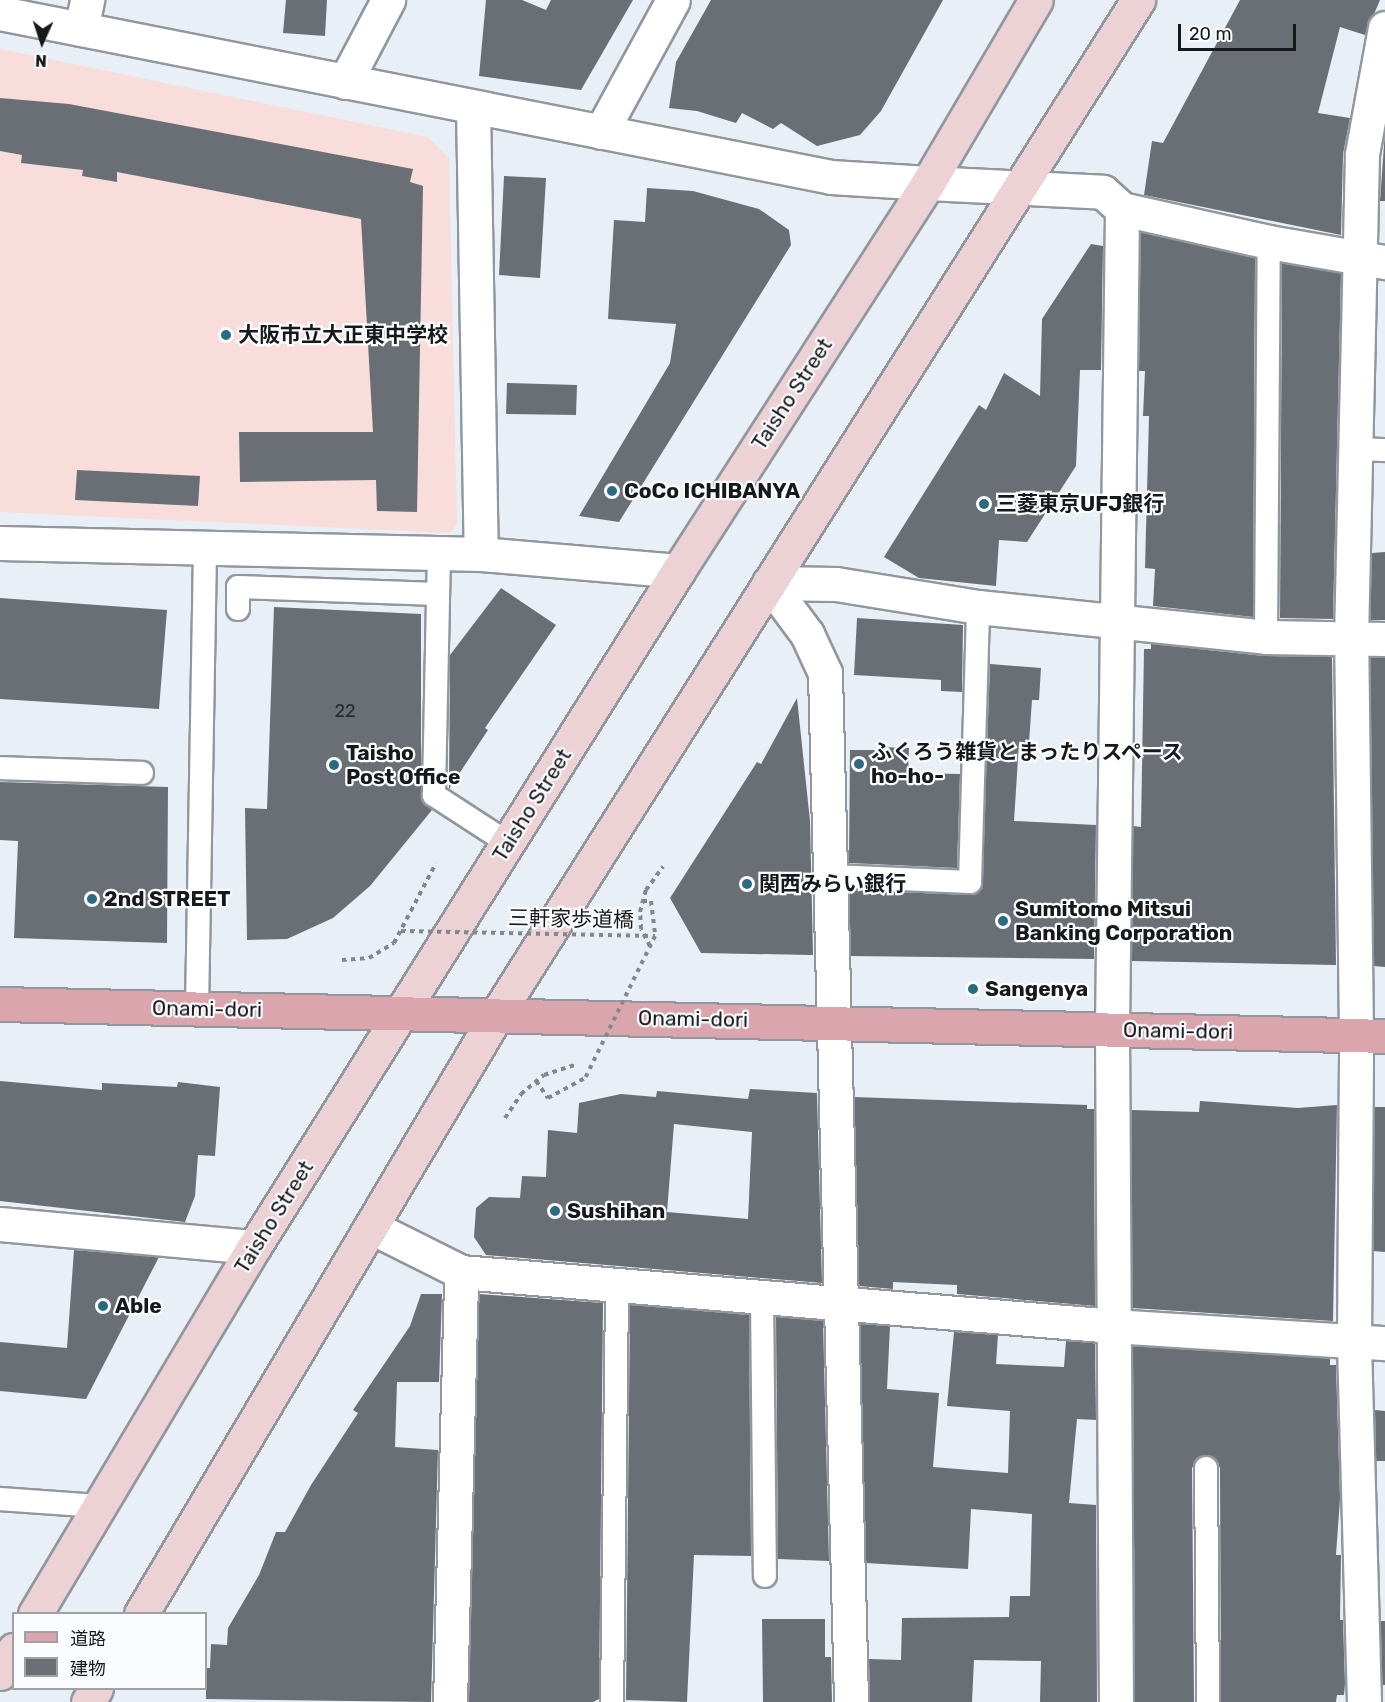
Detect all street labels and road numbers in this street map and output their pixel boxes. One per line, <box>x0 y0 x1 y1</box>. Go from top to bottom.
street label: Taisho Street <box>746 333 838 455</box>
street label: Taisho Street <box>487 744 577 866</box>
street label: 三軒家歩道橋 <box>508 905 634 933</box>
street label: Onami-dori <box>152 995 262 1023</box>
street label: Onami-dori <box>638 1005 748 1033</box>
street label: Onami-dori <box>1123 1017 1233 1045</box>
street label: Taisho Street <box>229 1156 319 1278</box>

